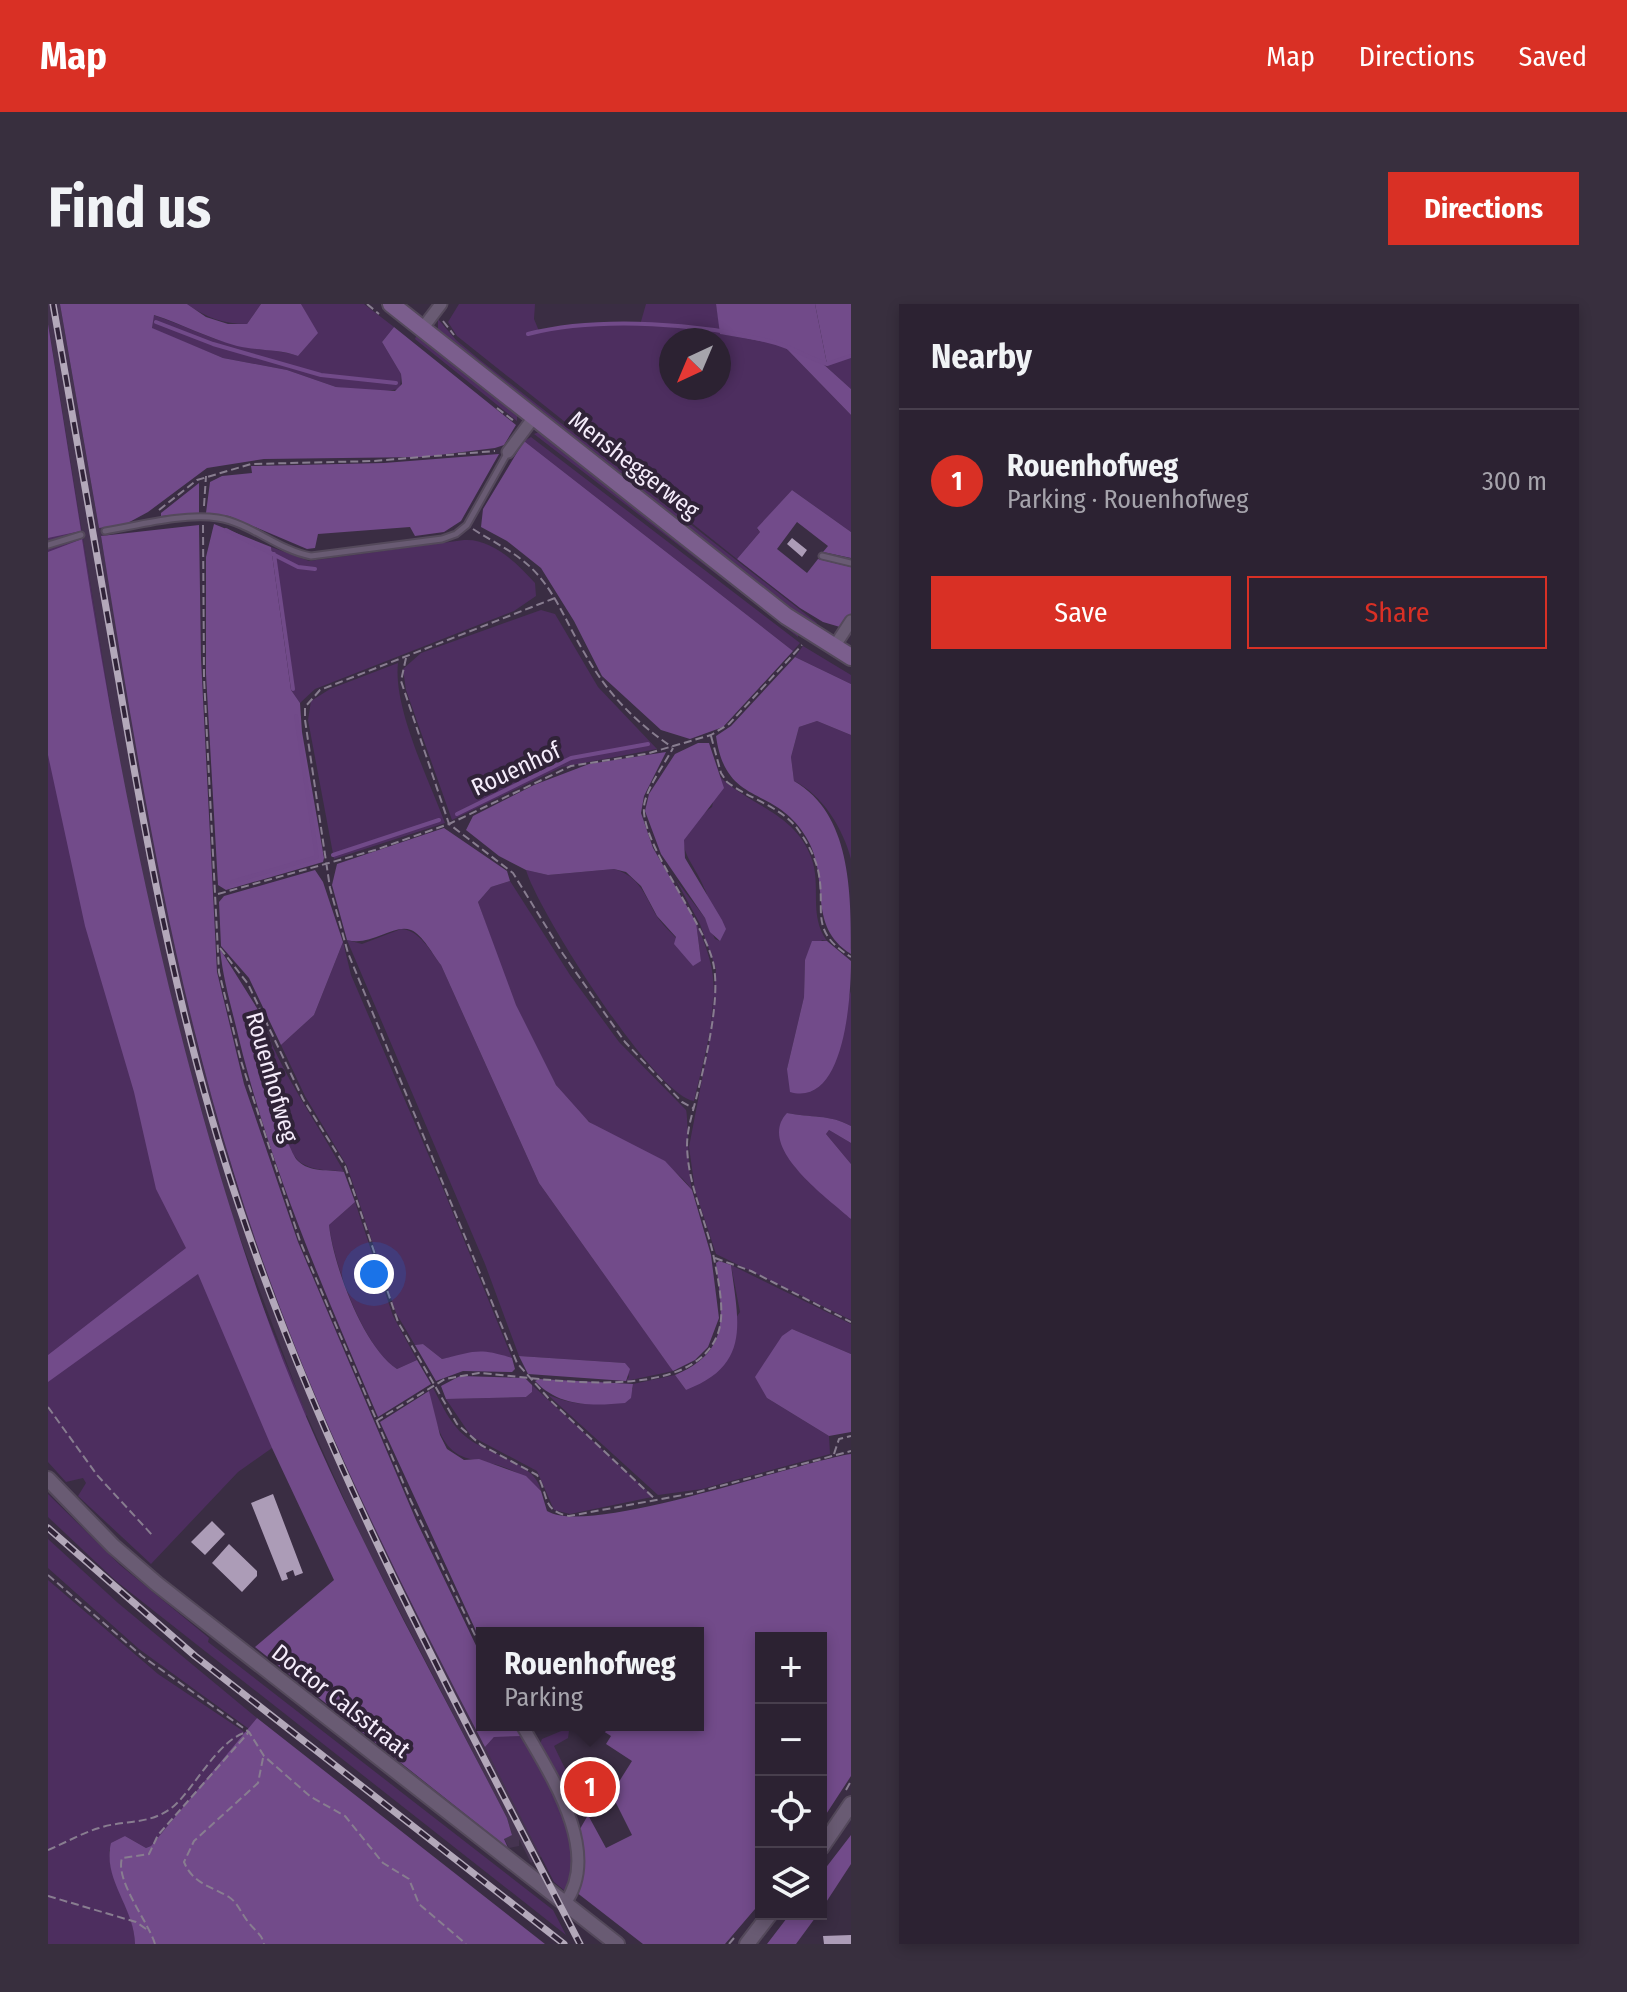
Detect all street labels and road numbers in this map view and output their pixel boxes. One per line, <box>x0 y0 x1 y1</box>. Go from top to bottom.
street label: Mensheggerweg <box>563 405 705 525</box>
street label: Rouenhof <box>467 736 566 802</box>
street label: Rouenhofweg <box>240 1009 304 1146</box>
street label: Doctor Calsstraat <box>266 1638 416 1764</box>

